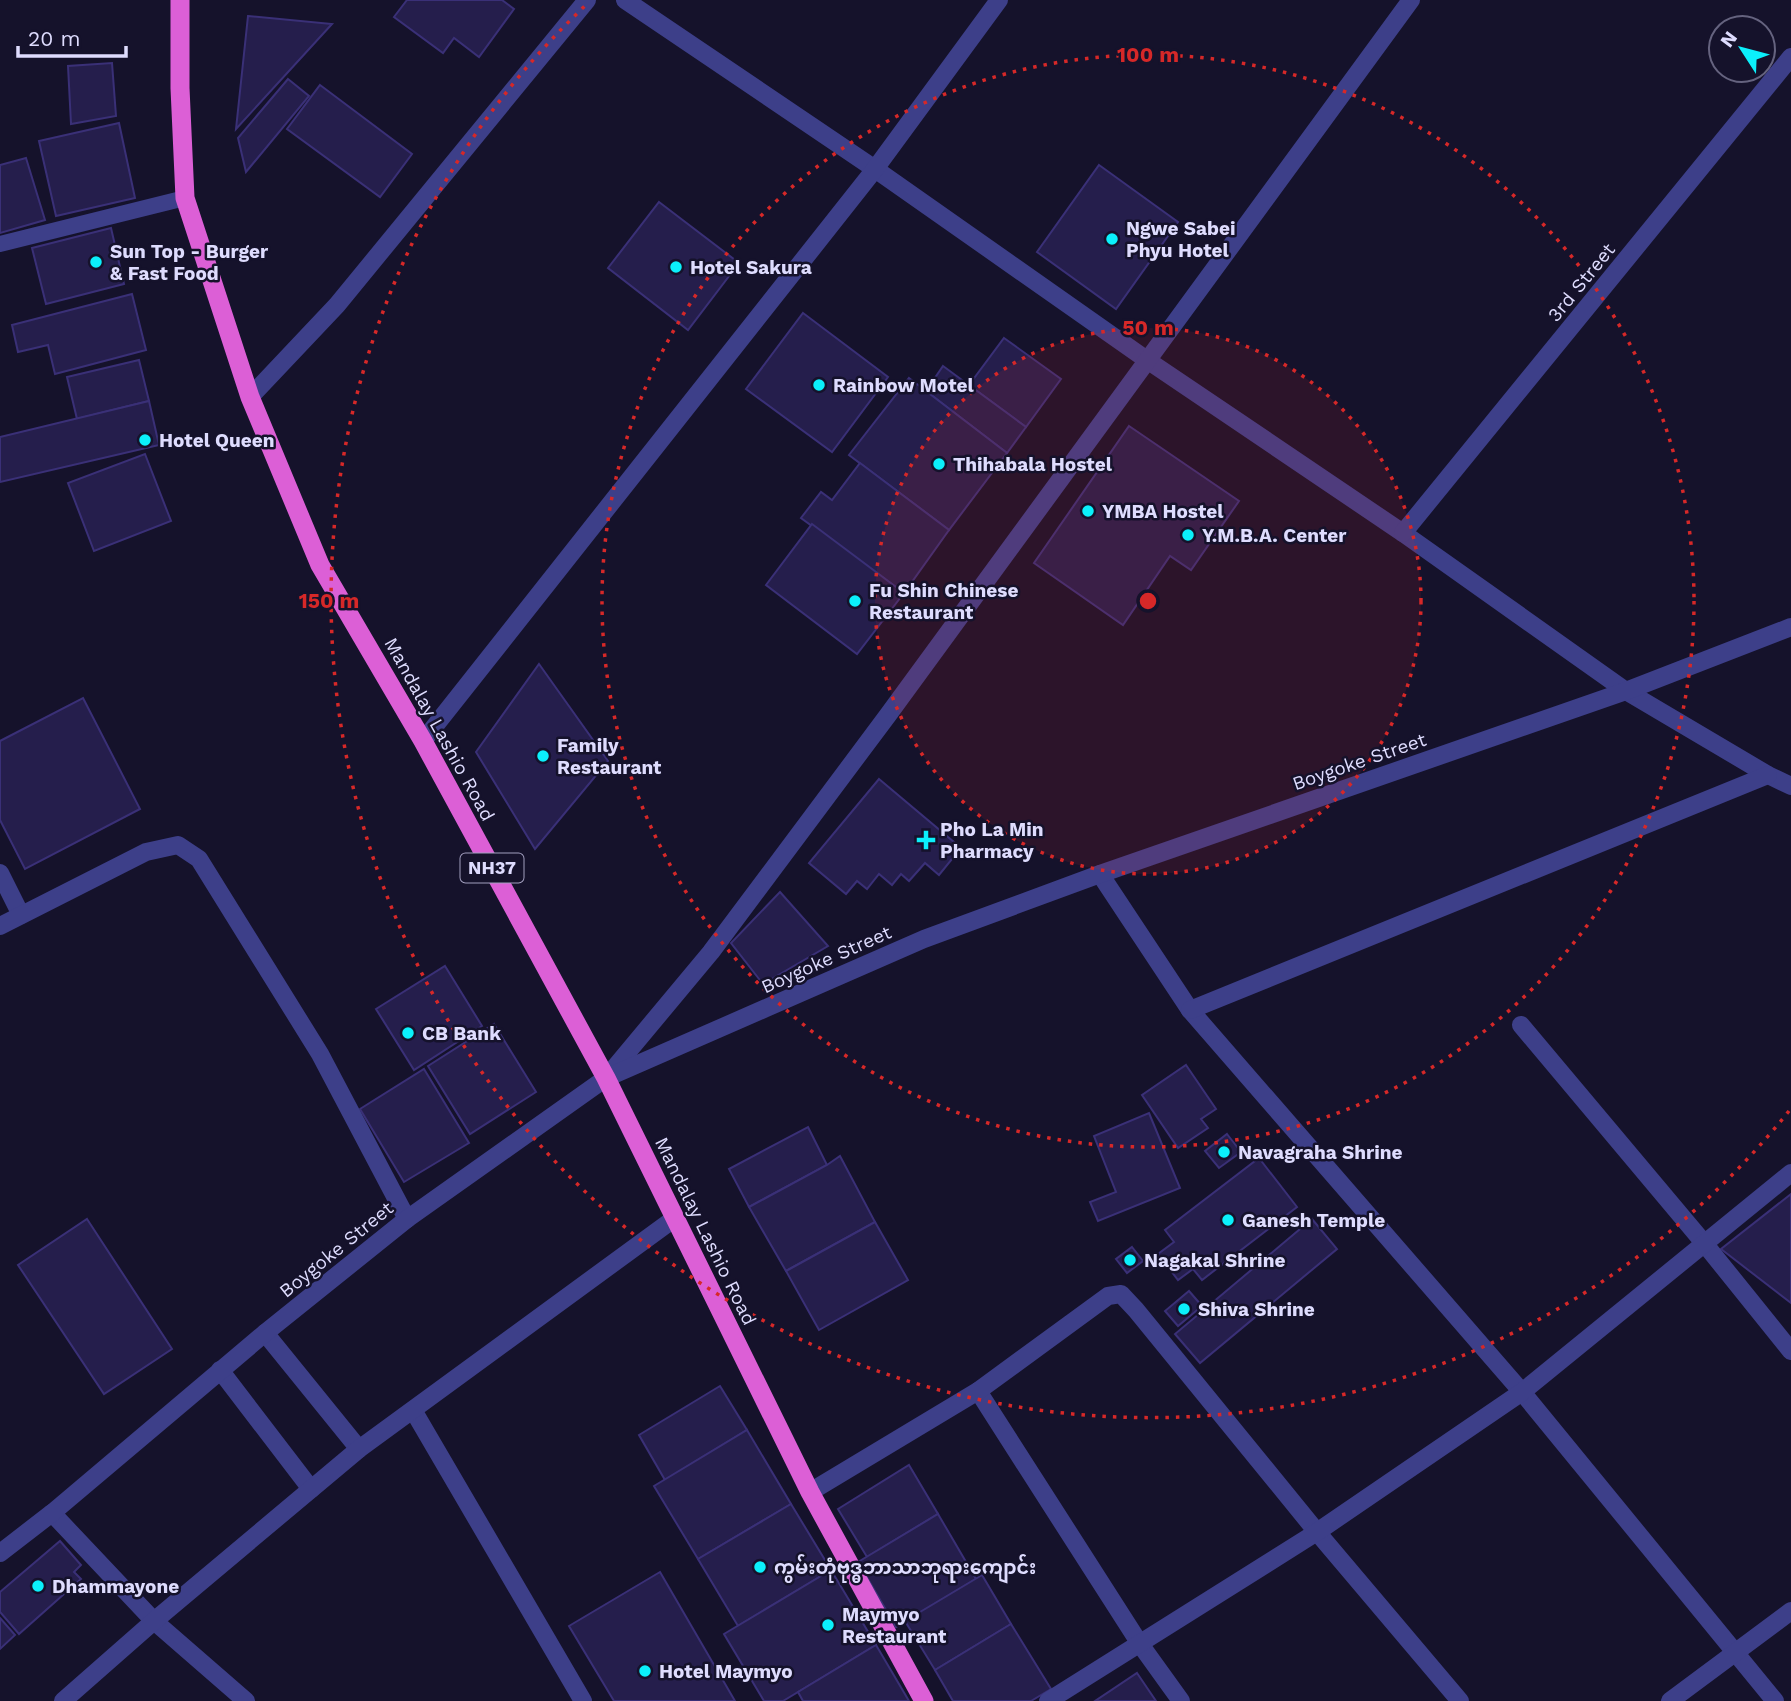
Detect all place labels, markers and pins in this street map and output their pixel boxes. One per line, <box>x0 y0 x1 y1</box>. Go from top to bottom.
place label: Ngwe Sabei Phyu Hotel <box>1126 217 1235 262</box>
marker: Ngwe Sabei Phyu Hotel <box>1104 231 1120 247</box>
place label: Sun Top - Burger & Fast Food <box>110 240 269 285</box>
marker: Sun Top - Burger & Fast Food <box>88 254 104 270</box>
place label: Hotel Sakura <box>690 256 812 279</box>
marker: Hotel Sakura <box>668 259 684 275</box>
place label: Rainbow Motel <box>833 374 974 397</box>
marker: Rainbow Motel <box>811 377 827 393</box>
place label: Hotel Queen <box>159 429 275 452</box>
marker: Hotel Queen <box>137 432 153 448</box>
place label: Thihabala Hostel <box>953 453 1113 476</box>
marker: Thihabala Hostel <box>931 456 947 472</box>
place label: YMBA Hostel <box>1102 500 1224 523</box>
marker: YMBA Hostel <box>1080 503 1096 519</box>
place label: Y.M.B.A. Center <box>1202 524 1347 547</box>
marker: Y.M.B.A. Center <box>1180 527 1196 543</box>
place label: Fu Shin Chinese Restaurant <box>869 579 1018 624</box>
centre of rings <box>1136 589 1160 613</box>
marker: Fu Shin Chinese Restaurant <box>847 593 863 609</box>
place label: Family Restaurant <box>557 734 662 779</box>
marker: Family Restaurant <box>535 748 551 764</box>
place label: Pho La Min Pharmacy <box>940 818 1044 863</box>
marker: Pho La Min Pharmacy <box>918 832 934 848</box>
place label: CB Bank <box>422 1022 501 1045</box>
marker: CB Bank <box>400 1025 416 1041</box>
place label: Navagraha Shrine <box>1238 1141 1402 1164</box>
marker: Navagraha Shrine <box>1216 1144 1232 1160</box>
place label: Ganesh Temple <box>1242 1209 1385 1232</box>
marker: Ganesh Temple <box>1220 1212 1236 1228</box>
place label: Nagakal Shrine <box>1144 1249 1285 1272</box>
marker: Nagakal Shrine <box>1122 1252 1138 1268</box>
place label: Shiva Shrine <box>1198 1298 1315 1321</box>
marker: Shiva Shrine <box>1176 1301 1192 1317</box>
place label: ကွမ်းတုံဗုဒ္ဓဘာသာဘုရားကျောင်း <box>774 1554 1036 1584</box>
marker: ကွမ်းတုံဗုဒ္ဓဘာသာဘုရားကျောင်း <box>752 1559 768 1575</box>
place label: Dhammayone <box>52 1575 179 1598</box>
marker: Dhammayone <box>30 1578 46 1594</box>
place label: Maymyo Restaurant <box>842 1603 947 1648</box>
marker: Maymyo Restaurant <box>820 1617 836 1633</box>
place label: Hotel Maymyo <box>659 1660 793 1683</box>
marker: Hotel Maymyo <box>637 1663 653 1679</box>

